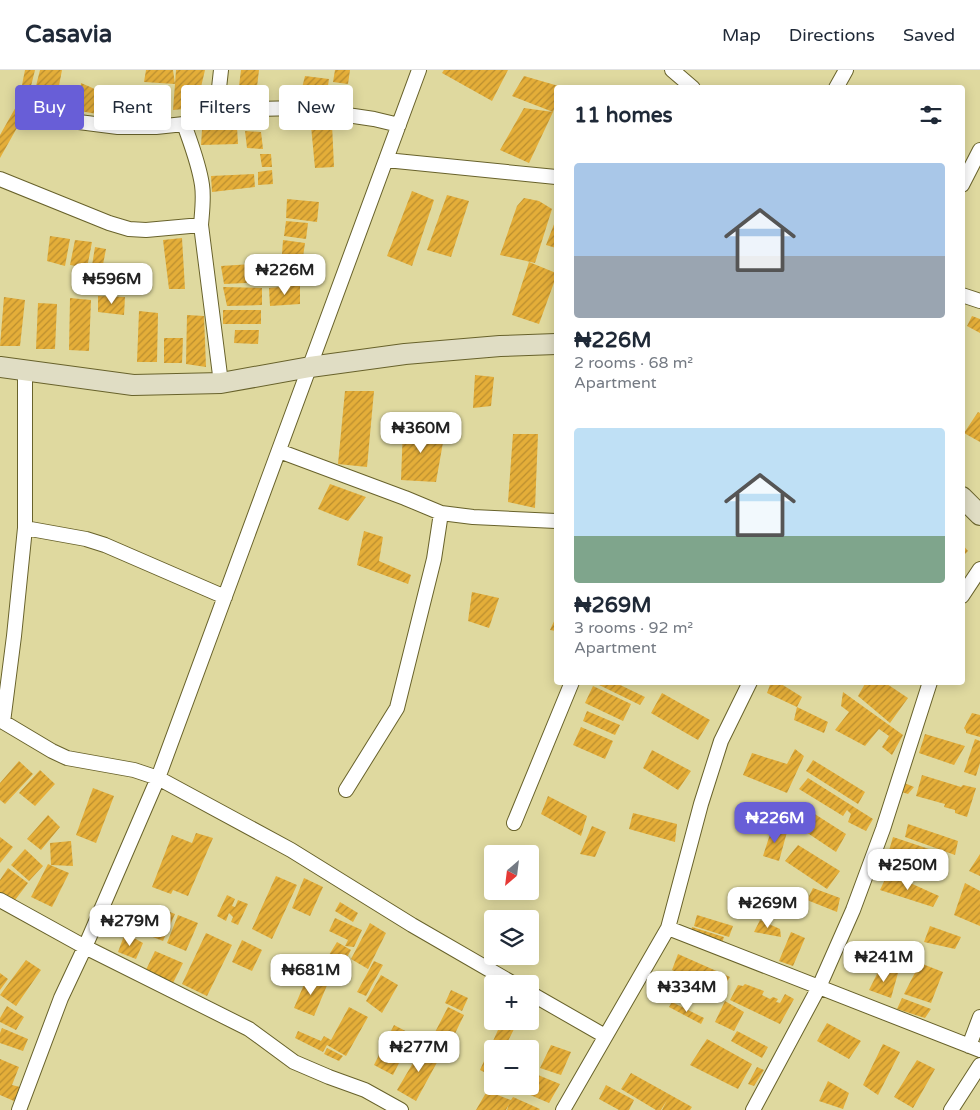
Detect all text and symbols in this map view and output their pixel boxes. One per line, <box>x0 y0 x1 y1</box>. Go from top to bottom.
text: Casavia <box>25 20 112 49</box>
text: Map <box>722 24 761 46</box>
text: Directions <box>789 24 875 46</box>
text: Saved <box>903 24 955 46</box>
chip: Buy <box>15 85 84 130</box>
chip: Rent <box>94 85 171 130</box>
chip: Filters <box>181 85 269 130</box>
chip: New <box>279 85 353 130</box>
icon: filters <box>917 101 945 129</box>
text: 11 homes <box>574 103 673 128</box>
icon: home <box>715 195 805 285</box>
pin: ₦226M <box>250 254 320 296</box>
text: ₦226M <box>255 260 315 280</box>
pin: ₦596M <box>77 262 147 305</box>
text: ₦596M <box>82 269 142 289</box>
text: ₦226M <box>574 328 651 353</box>
text: 2 rooms · 68 m² <box>574 353 693 373</box>
text: Apartment <box>574 373 657 393</box>
pin: ₦360M <box>386 412 456 454</box>
text: ₦360M <box>391 418 451 438</box>
icon: home <box>715 460 805 550</box>
text: ₦269M <box>574 593 651 618</box>
text: 3 rooms · 92 m² <box>574 618 693 638</box>
text: Apartment <box>574 638 657 658</box>
pin: ₦226M <box>740 802 810 844</box>
text: ₦226M <box>745 808 805 828</box>
north arrow <box>484 845 539 900</box>
map controls <box>484 845 539 1095</box>
pin: ₦250M <box>873 848 943 891</box>
text: ₦250M <box>878 855 938 875</box>
pin: ₦269M <box>733 886 803 929</box>
text: ₦269M <box>738 893 798 913</box>
pin: ₦279M <box>95 904 165 947</box>
button: layers <box>484 910 539 965</box>
text: ₦279M <box>100 911 160 931</box>
pin: ₦241M <box>849 940 919 983</box>
text: ₦241M <box>854 947 914 967</box>
pin: ₦681M <box>276 954 346 996</box>
text: ₦681M <box>281 960 341 980</box>
pin: ₦334M <box>652 970 722 1013</box>
button: + <box>484 975 539 1030</box>
text: ₦334M <box>657 977 717 997</box>
pin: ₦277M <box>384 1030 454 1073</box>
text: ₦277M <box>389 1037 449 1057</box>
button: − <box>484 1040 539 1095</box>

